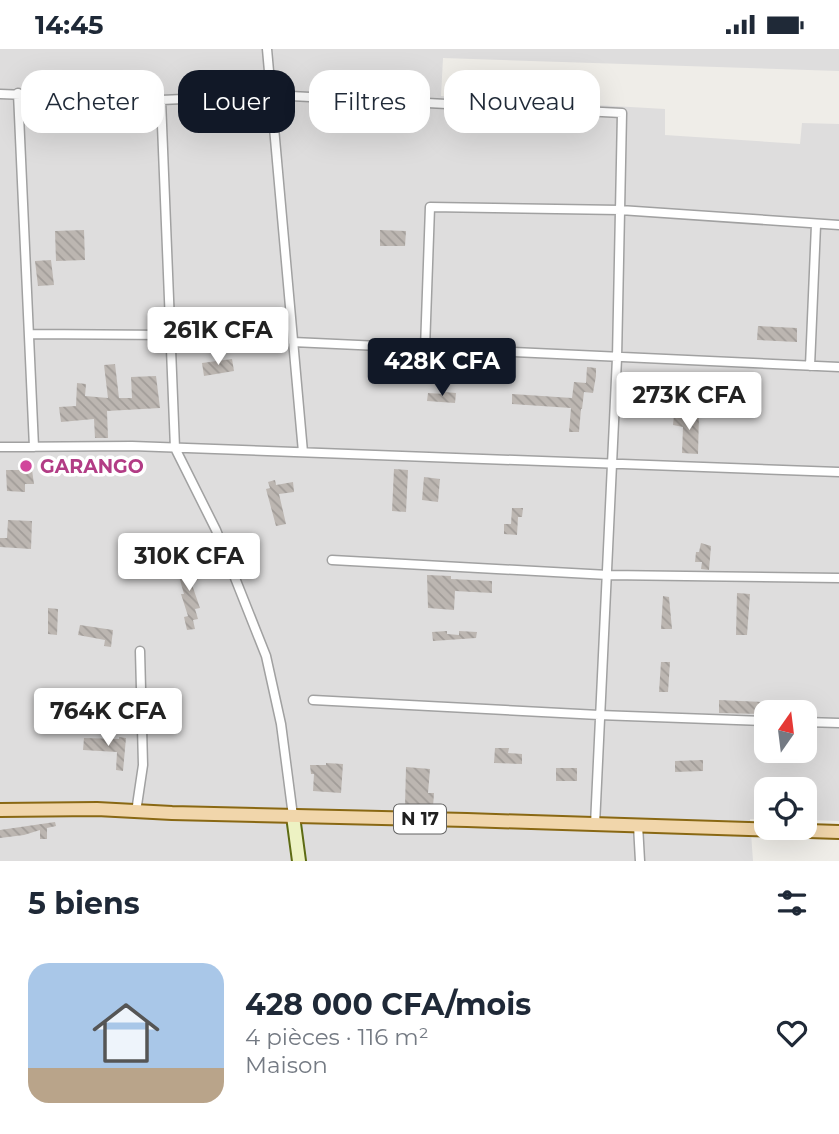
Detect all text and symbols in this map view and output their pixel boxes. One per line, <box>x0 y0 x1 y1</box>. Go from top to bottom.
text: 14:45 <box>35 9 104 41</box>
chip: Acheter <box>21 70 164 133</box>
chip: Louer <box>178 70 295 133</box>
chip: Filtres <box>309 70 430 133</box>
chip: Nouveau <box>444 70 600 133</box>
pin: 261K CFA <box>146 307 290 367</box>
text: 261K CFA <box>163 316 273 344</box>
pin: 428K CFA <box>370 339 514 398</box>
text: 428K CFA <box>384 347 500 375</box>
pin: 273K CFA <box>617 373 761 432</box>
text: 273K CFA <box>632 381 746 409</box>
place label: GARANGO <box>40 455 144 478</box>
marker: GARANGO <box>18 458 34 474</box>
pin: 310K CFA <box>117 533 261 593</box>
text: 310K CFA <box>134 542 244 570</box>
pin: 764K CFA <box>36 689 180 748</box>
text: 764K CFA <box>50 697 166 725</box>
north arrow <box>754 700 817 763</box>
map controls <box>754 700 817 840</box>
button: locate <box>754 777 817 840</box>
road number: N 17 <box>394 805 446 833</box>
icon: filters <box>773 884 811 922</box>
text: 5 biens <box>28 885 140 922</box>
text: 428 000 CFA/mois <box>245 986 531 1023</box>
icon: home <box>84 991 168 1075</box>
icon: heart <box>773 1014 811 1052</box>
text: 4 pièces · 116 m² <box>245 1023 429 1051</box>
text: Maison <box>245 1051 328 1079</box>

